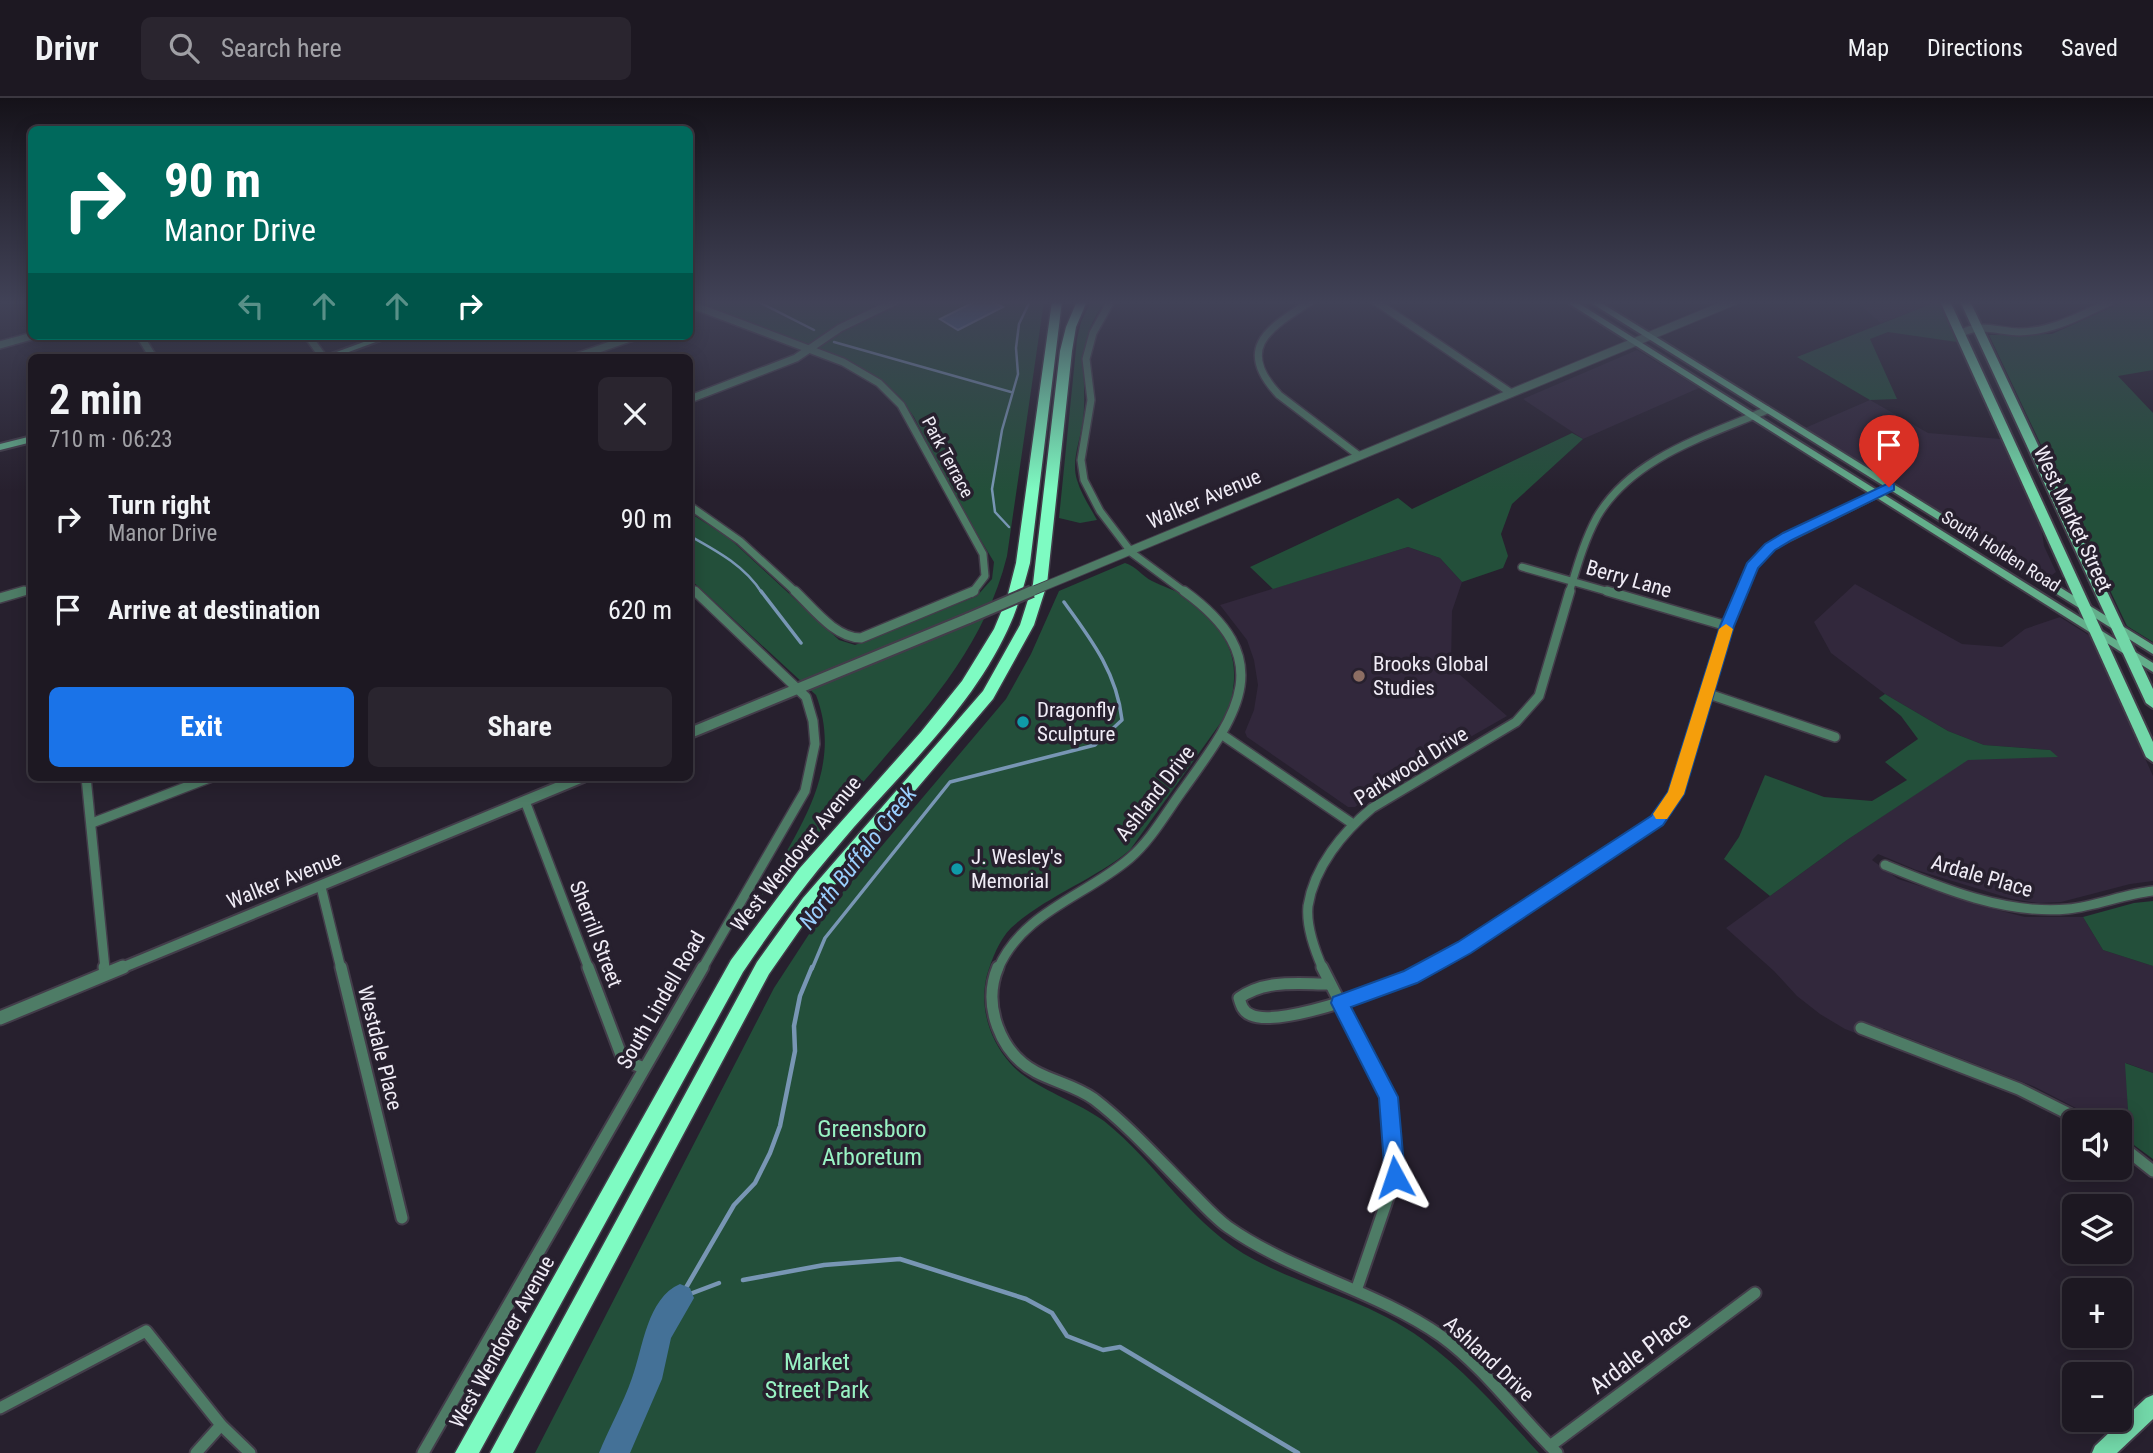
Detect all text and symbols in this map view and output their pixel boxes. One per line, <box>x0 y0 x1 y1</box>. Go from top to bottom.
search box <box>141 17 631 80</box>
text: Drivr <box>35 29 99 68</box>
icon: search <box>165 29 203 67</box>
text: Search here <box>221 33 342 63</box>
text: Map <box>1848 34 1889 62</box>
text: Directions <box>1927 34 2023 62</box>
text: Saved <box>2061 34 2118 62</box>
text: 90 m <box>164 152 261 209</box>
icon: right <box>49 154 140 245</box>
text: Manor Drive <box>164 211 316 249</box>
icon: left <box>232 287 270 325</box>
icon: ahead <box>305 287 343 325</box>
icon: ahead <box>378 287 416 325</box>
icon: right <box>451 287 489 325</box>
text: 2 min <box>49 375 142 424</box>
button: close <box>598 377 672 451</box>
street label: Park Terrace <box>918 413 978 501</box>
pin <box>1859 415 1919 487</box>
text: 710 m · 06:23 <box>49 426 173 453</box>
icon: arrive <box>1870 426 1908 464</box>
street label: West Market Street <box>2029 442 2117 596</box>
street label: Walker Avenue <box>1143 464 1265 534</box>
text: Turn right <box>108 490 210 520</box>
icon: right <box>49 500 87 538</box>
text: 90 m <box>621 504 672 534</box>
street label: South Holden Road <box>1938 506 2064 596</box>
text: Manor Drive <box>108 520 217 547</box>
street label: Berry Lane <box>1583 555 1675 603</box>
icon: arrive <box>49 591 87 629</box>
text: Arrive at destination <box>108 595 320 625</box>
text: 620 m <box>608 595 672 625</box>
place label: Brooks Global Studies <box>1373 652 1489 700</box>
marker: Brooks Global Studies <box>1351 668 1367 684</box>
button: Exit <box>49 687 354 767</box>
button: Share <box>368 687 672 767</box>
place label: Dragonfly Sculpture <box>1037 698 1116 746</box>
marker: Dragonfly Sculpture <box>1015 714 1031 730</box>
street label: Parkwood Drive <box>1350 721 1472 810</box>
street label: Ashland Drive <box>1110 741 1200 845</box>
street label: West Wendover Avenue <box>726 771 866 937</box>
water label: North Buffalo Creek <box>794 780 923 935</box>
place label: J. Wesley's Memorial <box>971 845 1062 893</box>
street label: Walker Avenue <box>223 846 345 914</box>
street label: Ardale Place <box>1929 850 2036 902</box>
marker: J. Wesley's Memorial <box>949 861 965 877</box>
street label: Sherrill Street <box>565 877 627 991</box>
street label: South Lindell Road <box>612 927 710 1073</box>
street label: Westdale Place <box>353 983 407 1113</box>
map controls <box>2062 1110 2132 1432</box>
button: sound <box>2062 1110 2132 1180</box>
park label: Greensboro Arboretum <box>817 1115 927 1171</box>
position arrow <box>1358 1140 1432 1214</box>
button: layers <box>2062 1194 2132 1264</box>
street label: West Wendover Avenue <box>445 1252 559 1432</box>
button: + <box>2062 1278 2132 1348</box>
street label: Ardale Place <box>1584 1306 1696 1400</box>
street label: Ashland Drive <box>1439 1311 1539 1407</box>
park label: Market Street Park <box>765 1348 869 1404</box>
button: − <box>2062 1362 2132 1432</box>

